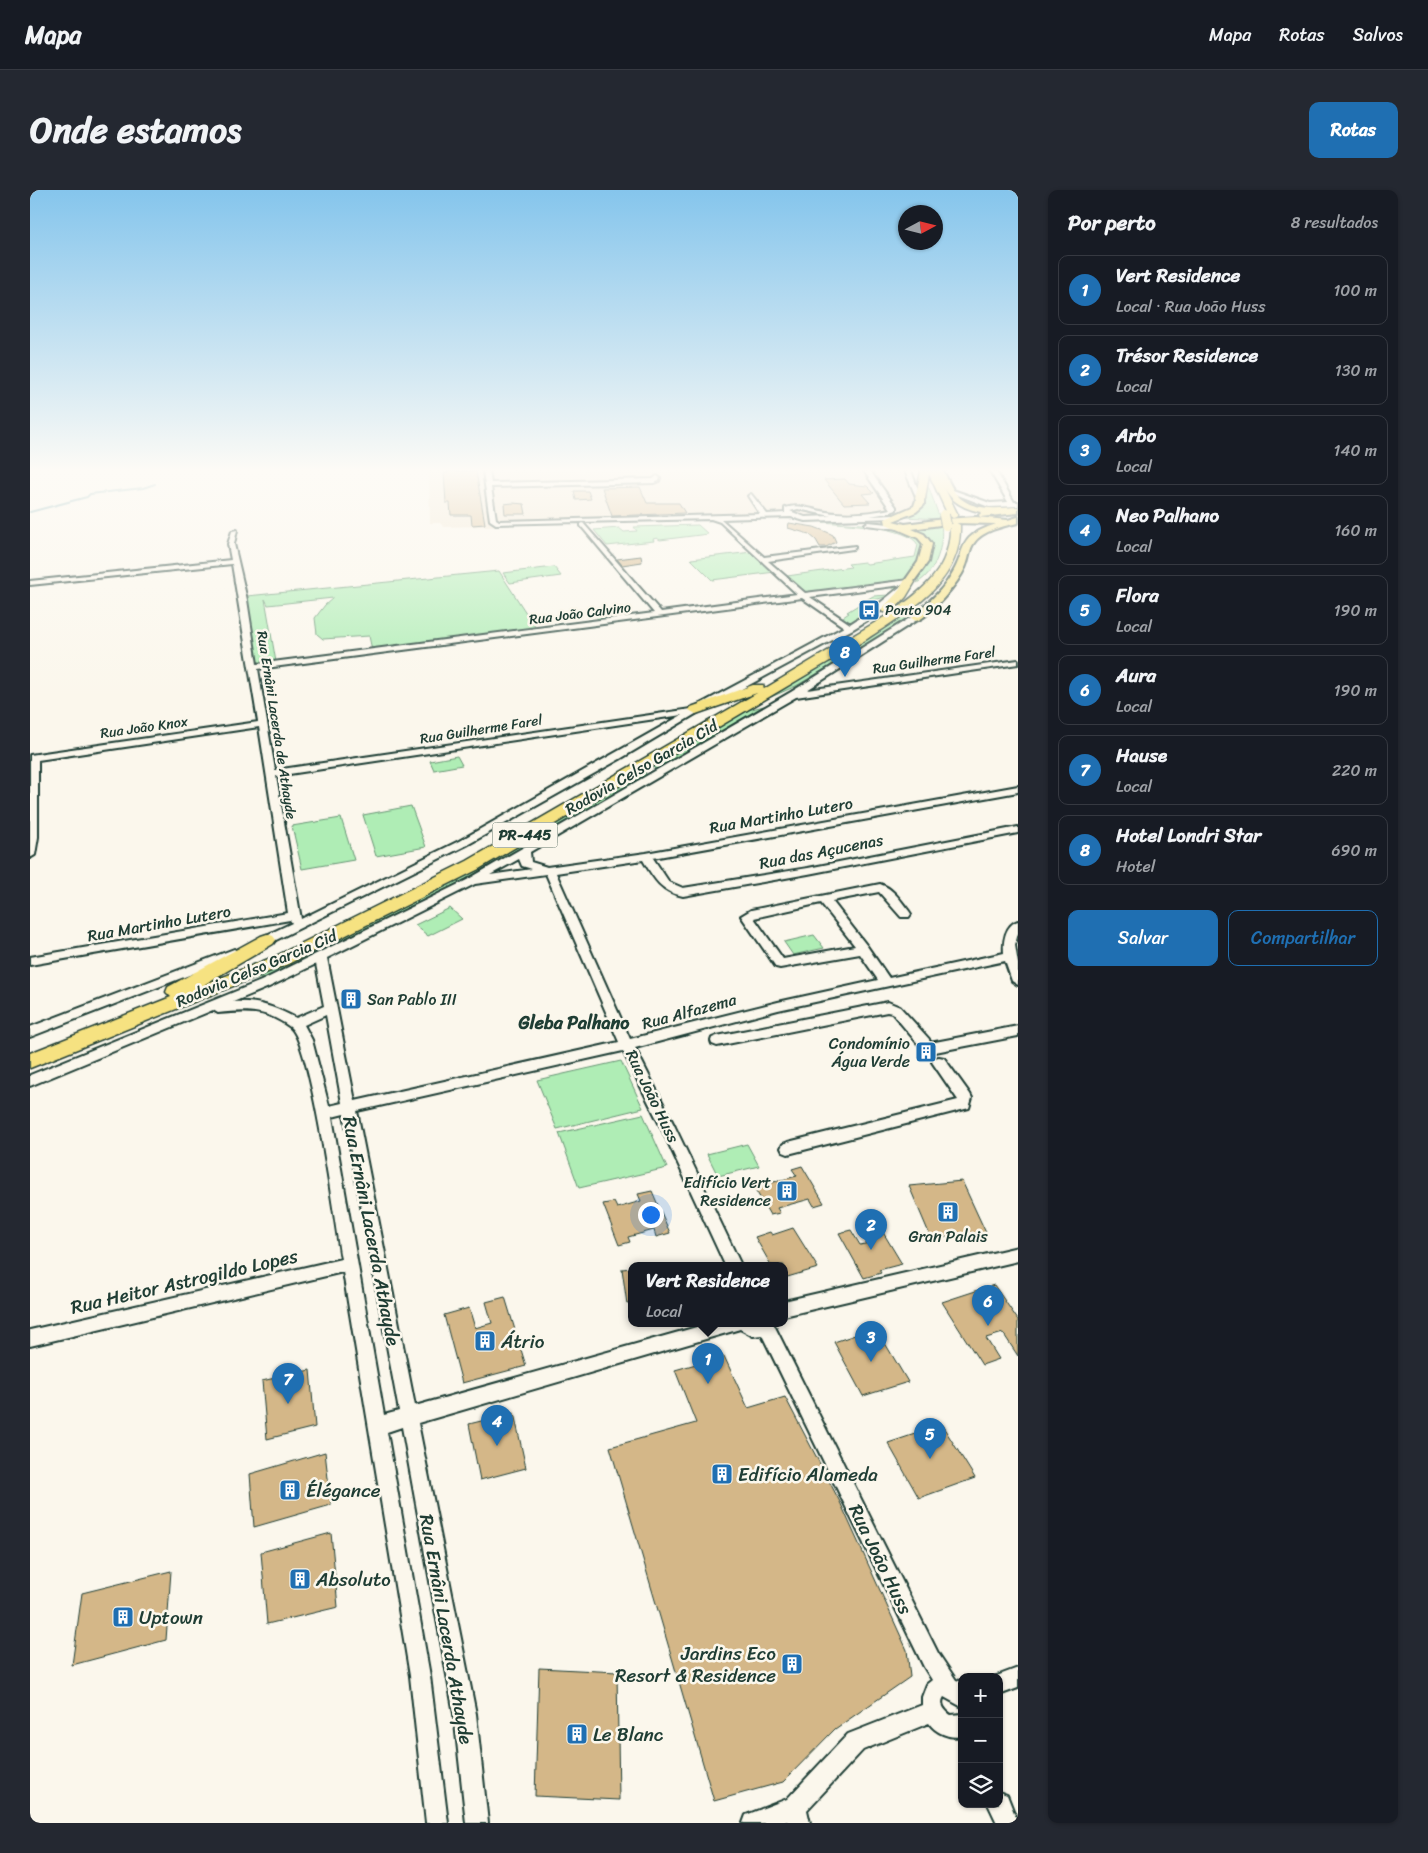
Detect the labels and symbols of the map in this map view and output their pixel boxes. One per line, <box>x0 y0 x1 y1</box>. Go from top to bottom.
north arrow <box>898 205 943 250</box>
street label: Rua João Calvino <box>528 595 632 632</box>
bus stop icon: Ponto 904 <box>857 598 881 622</box>
place label: Ponto 904 <box>885 598 951 623</box>
street label: Rua Ernâni Lacerda de Athayde <box>249 629 304 821</box>
pin: 8 <box>829 636 861 677</box>
street label: Rua Guilherme Farel <box>871 639 998 681</box>
street label: Rua Guilherme Farel <box>418 707 545 752</box>
street label: Rua João Knox <box>99 709 190 746</box>
street label: Rodovia Celso Garcia Cid <box>559 711 725 823</box>
street label: Rua Martinho Lutero <box>707 789 855 842</box>
road number: PR-445 <box>492 822 558 848</box>
street label: Rua das Açucenas <box>757 825 886 878</box>
street label: Rua Martinho Lutero <box>85 897 233 950</box>
street label: Rodovia Celso Garcia Cid <box>171 921 343 1016</box>
place label: San Pablo III <box>367 985 457 1014</box>
street label: Rua Alfazema <box>639 985 740 1038</box>
building icon: San Pablo III <box>339 987 363 1011</box>
district label: Gleba Palhano <box>518 1007 630 1039</box>
place label: Condomínio Água Verde <box>829 1029 910 1076</box>
building icon: Condomínio Água Verde <box>914 1040 938 1064</box>
street label: Rua João Huss <box>617 1045 688 1148</box>
street label: Rua Ernâni Lacerda Athayde <box>333 1113 410 1349</box>
place label: Edifício Vert Residence <box>683 1168 771 1215</box>
building icon: Edifício Vert Residence <box>775 1179 799 1203</box>
building icon: Gran Palais <box>936 1200 960 1224</box>
your location <box>638 1202 664 1228</box>
pin: 2 <box>855 1209 887 1250</box>
place label: Gran Palais <box>908 1222 988 1251</box>
street label: Rua Heitor Astrogildo Lopes <box>67 1239 301 1324</box>
pin: 6 <box>972 1285 1004 1326</box>
pin: 3 <box>855 1321 887 1362</box>
place label: Átrio <box>500 1325 545 1358</box>
building icon: Átrio <box>473 1329 497 1353</box>
pin: 1 <box>692 1343 724 1384</box>
pin: 7 <box>272 1363 304 1404</box>
pin: 4 <box>481 1405 513 1446</box>
pin: 5 <box>914 1418 946 1459</box>
place label: Edifício Alameda <box>738 1458 878 1491</box>
building icon: Edifício Alameda <box>710 1462 734 1486</box>
place label: Élégance <box>306 1474 381 1507</box>
building icon: Élégance <box>278 1478 302 1502</box>
street label: Rua João Huss <box>839 1498 922 1621</box>
street label: Rua Ernâni Lacerda Athayde <box>410 1511 483 1747</box>
place label: Absoluto <box>315 1563 391 1596</box>
building icon: Absoluto <box>288 1567 312 1591</box>
place label: Uptown <box>139 1601 203 1634</box>
building icon: Uptown <box>111 1605 135 1629</box>
place label: Jardins Eco Resort & Residence <box>615 1637 776 1692</box>
building icon: Jardins Eco Resort & Residence <box>780 1652 804 1676</box>
place label: Le Blanc <box>593 1718 664 1751</box>
building icon: Le Blanc <box>565 1722 589 1746</box>

